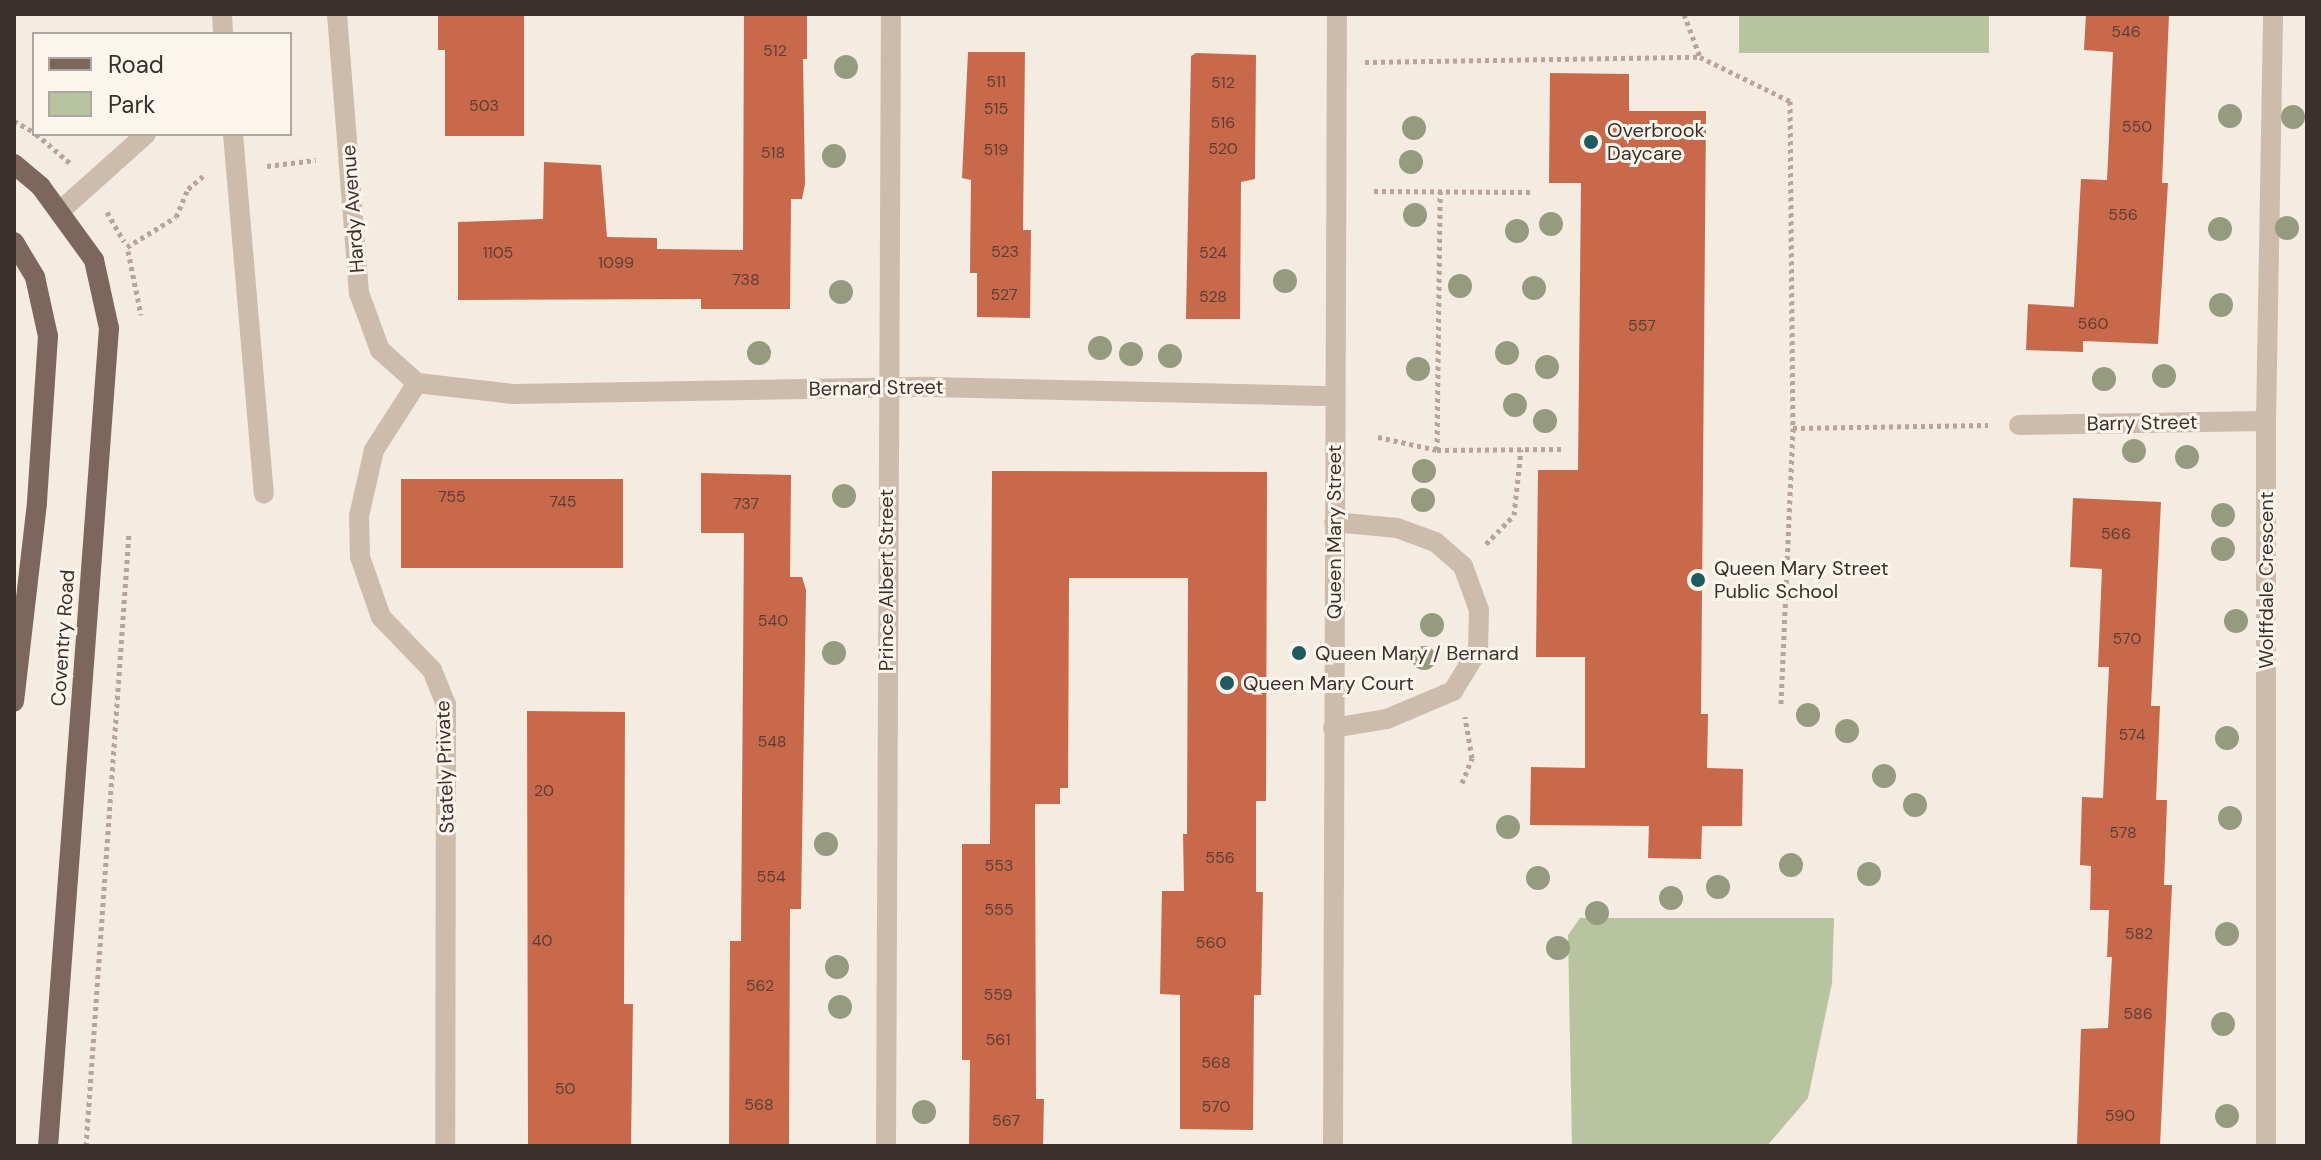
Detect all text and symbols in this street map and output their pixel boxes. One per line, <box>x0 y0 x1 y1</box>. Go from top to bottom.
house number: 546 <box>2111 22 2141 42</box>
legend <box>32 32 292 136</box>
house number: 512 <box>763 41 787 61</box>
text: Road <box>108 49 164 80</box>
house number: 511 <box>986 72 1006 92</box>
house number: 512 <box>1211 73 1235 93</box>
text: Park <box>108 89 155 120</box>
house number: 503 <box>469 96 499 116</box>
house number: 515 <box>984 99 1008 119</box>
house number: 516 <box>1211 113 1235 133</box>
house number: 550 <box>2122 117 2152 137</box>
place label: Overbrook Daycare <box>1607 118 1705 165</box>
marker: Overbrook Daycare <box>1582 133 1600 151</box>
house number: 520 <box>1208 139 1238 159</box>
house number: 519 <box>984 140 1008 160</box>
house number: 518 <box>761 143 785 163</box>
street label: Hardy Avenue <box>337 144 369 274</box>
house number: 556 <box>2108 205 2138 225</box>
house number: 523 <box>991 242 1019 262</box>
house number: 1105 <box>483 243 513 263</box>
house number: 524 <box>1199 243 1227 263</box>
house number: 1099 <box>598 253 634 273</box>
house number: 738 <box>732 270 760 290</box>
house number: 527 <box>991 285 1017 305</box>
house number: 528 <box>1199 287 1227 307</box>
house number: 560 <box>2078 314 2108 334</box>
house number: 557 <box>1628 316 1656 336</box>
street label: Bernard Street <box>808 375 944 401</box>
street label: Barry Street <box>2086 410 2198 436</box>
street label: Queen Mary Street <box>1322 445 1346 619</box>
house number: 755 <box>438 487 466 507</box>
street label: Prince Albert Street <box>874 489 898 671</box>
street label: Wolffdale Crescent <box>2254 491 2278 669</box>
house number: 745 <box>549 492 577 512</box>
house number: 737 <box>733 494 759 514</box>
house number: 566 <box>2101 524 2131 544</box>
place label: Queen Mary Street Public School <box>1714 556 1889 603</box>
street label: Coventry Road <box>46 569 80 707</box>
marker: Queen Mary Street Public School <box>1689 571 1707 589</box>
house number: 540 <box>758 611 788 631</box>
house number: 570 <box>2113 629 2141 649</box>
place label: Queen Mary / Bernard <box>1315 641 1519 665</box>
marker: Queen Mary / Bernard <box>1290 644 1308 662</box>
place label: Queen Mary Court <box>1243 671 1414 695</box>
marker: Queen Mary Court <box>1218 674 1236 692</box>
street label: Stately Private <box>431 700 459 834</box>
house number: 574 <box>2119 725 2145 745</box>
house number: 548 <box>757 732 787 752</box>
house number: 20 <box>534 781 554 801</box>
house number: 578 <box>2109 823 2137 843</box>
house number: 556 <box>1205 848 1235 868</box>
house number: 553 <box>985 856 1013 876</box>
house number: 554 <box>756 867 786 887</box>
house number: 555 <box>984 900 1014 920</box>
house number: 582 <box>2125 924 2153 944</box>
house number: 40 <box>532 931 552 951</box>
house number: 560 <box>1196 933 1226 953</box>
house number: 562 <box>746 976 774 996</box>
house number: 559 <box>983 985 1013 1005</box>
house number: 586 <box>2123 1004 2153 1024</box>
house number: 561 <box>986 1030 1010 1050</box>
house number: 568 <box>1201 1053 1231 1073</box>
house number: 50 <box>555 1079 575 1099</box>
house number: 568 <box>744 1095 774 1115</box>
house number: 570 <box>1202 1097 1230 1117</box>
house number: 590 <box>2105 1106 2135 1126</box>
house number: 567 <box>992 1111 1020 1131</box>

